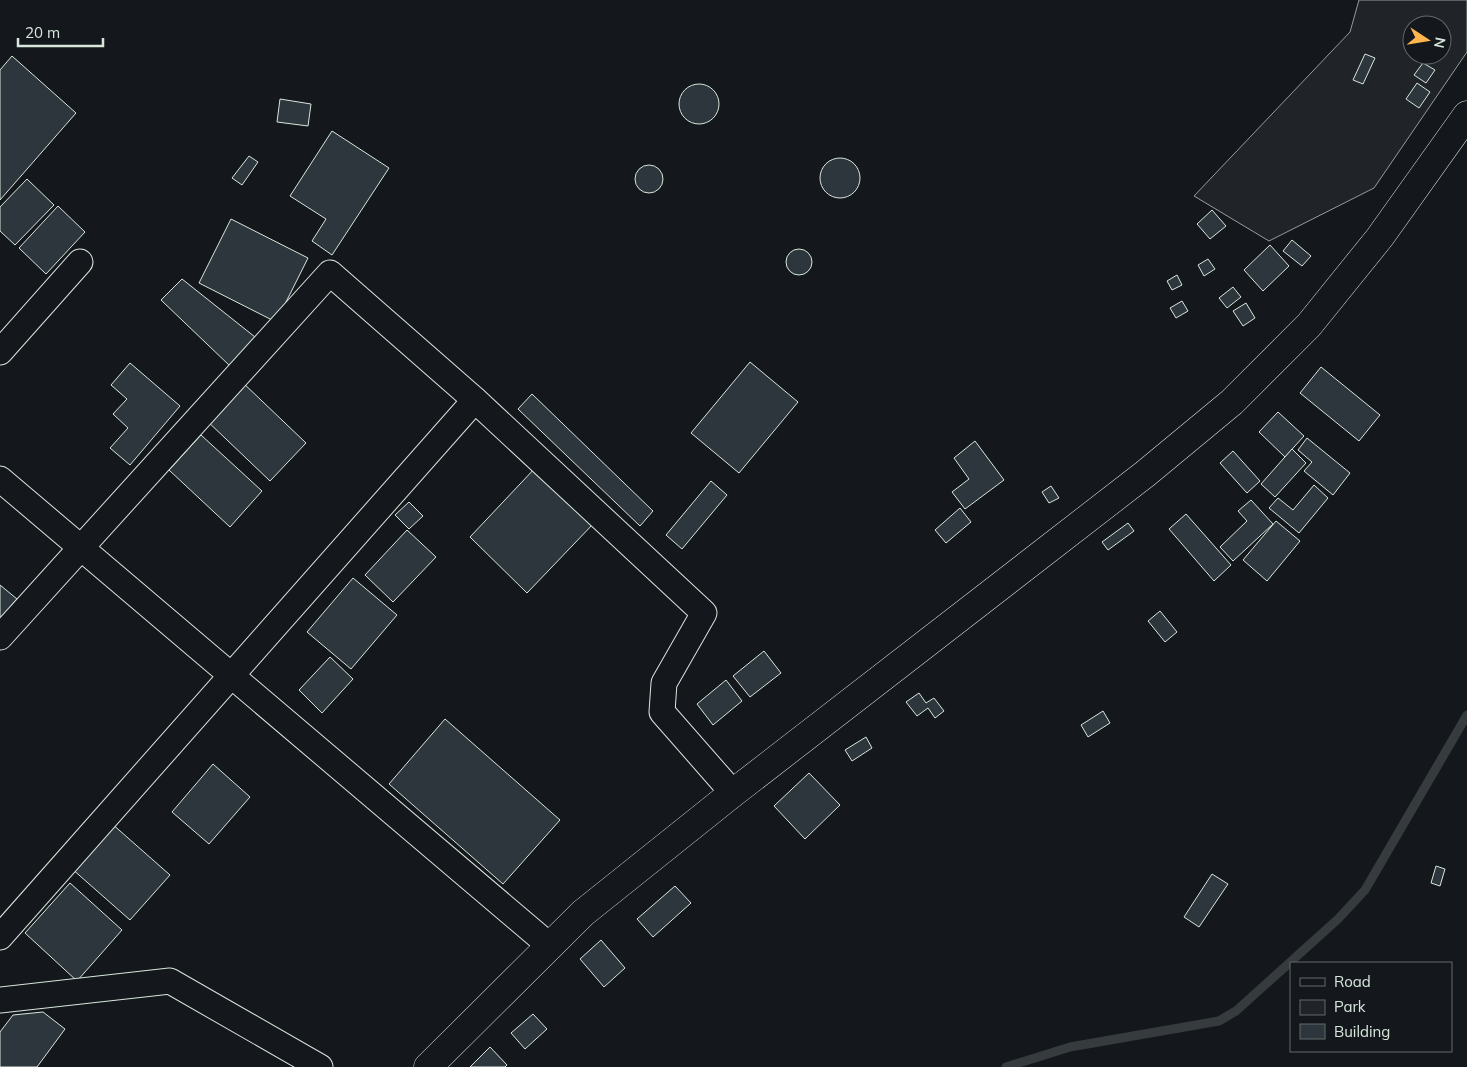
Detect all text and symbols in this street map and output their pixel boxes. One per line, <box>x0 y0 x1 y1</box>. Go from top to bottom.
scale bar <box>18 15 102 47</box>
north arrow <box>1402 15 1452 65</box>
text: 20 m <box>25 23 60 42</box>
text: N <box>1430 36 1450 50</box>
legend <box>1290 962 1452 1052</box>
text: Road <box>1334 972 1371 991</box>
text: Park <box>1334 997 1366 1016</box>
text: Building <box>1334 1022 1390 1041</box>

